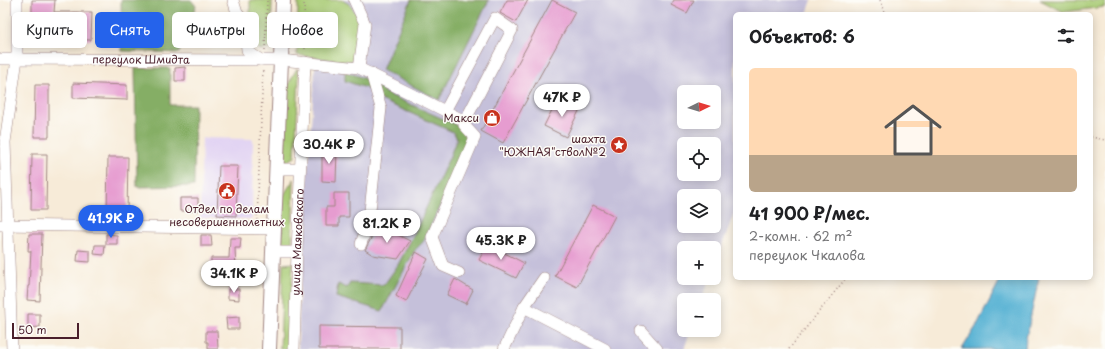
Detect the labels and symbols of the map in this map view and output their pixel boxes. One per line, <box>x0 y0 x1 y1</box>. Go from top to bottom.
street label: переулок Шмидта <box>92 50 190 68</box>
pin: 47K ₽ <box>534 84 590 118</box>
north arrow <box>677 85 721 129</box>
shop icon: Макси <box>482 108 502 128</box>
place label: Макси <box>444 109 479 126</box>
place label: шахта "ЮЖНАЯ"ствол№2 <box>499 130 606 160</box>
pin: 30.4K ₽ <box>292 131 366 165</box>
place icon: шахта "ЮЖНАЯ"ствол№2 <box>609 135 629 155</box>
public building icon: Отдел по делам несовершеннолетних <box>217 181 237 201</box>
street label: улица Маяковского <box>287 188 308 296</box>
place label: Отдел по делам несовершеннолетних <box>169 200 285 230</box>
pin: 41.9K ₽ <box>74 205 148 239</box>
pin: 81.2K ₽ <box>350 210 424 244</box>
pin: 45.3K ₽ <box>464 227 538 261</box>
pin: 34.1K ₽ <box>197 260 271 294</box>
scale bar <box>12 321 79 340</box>

